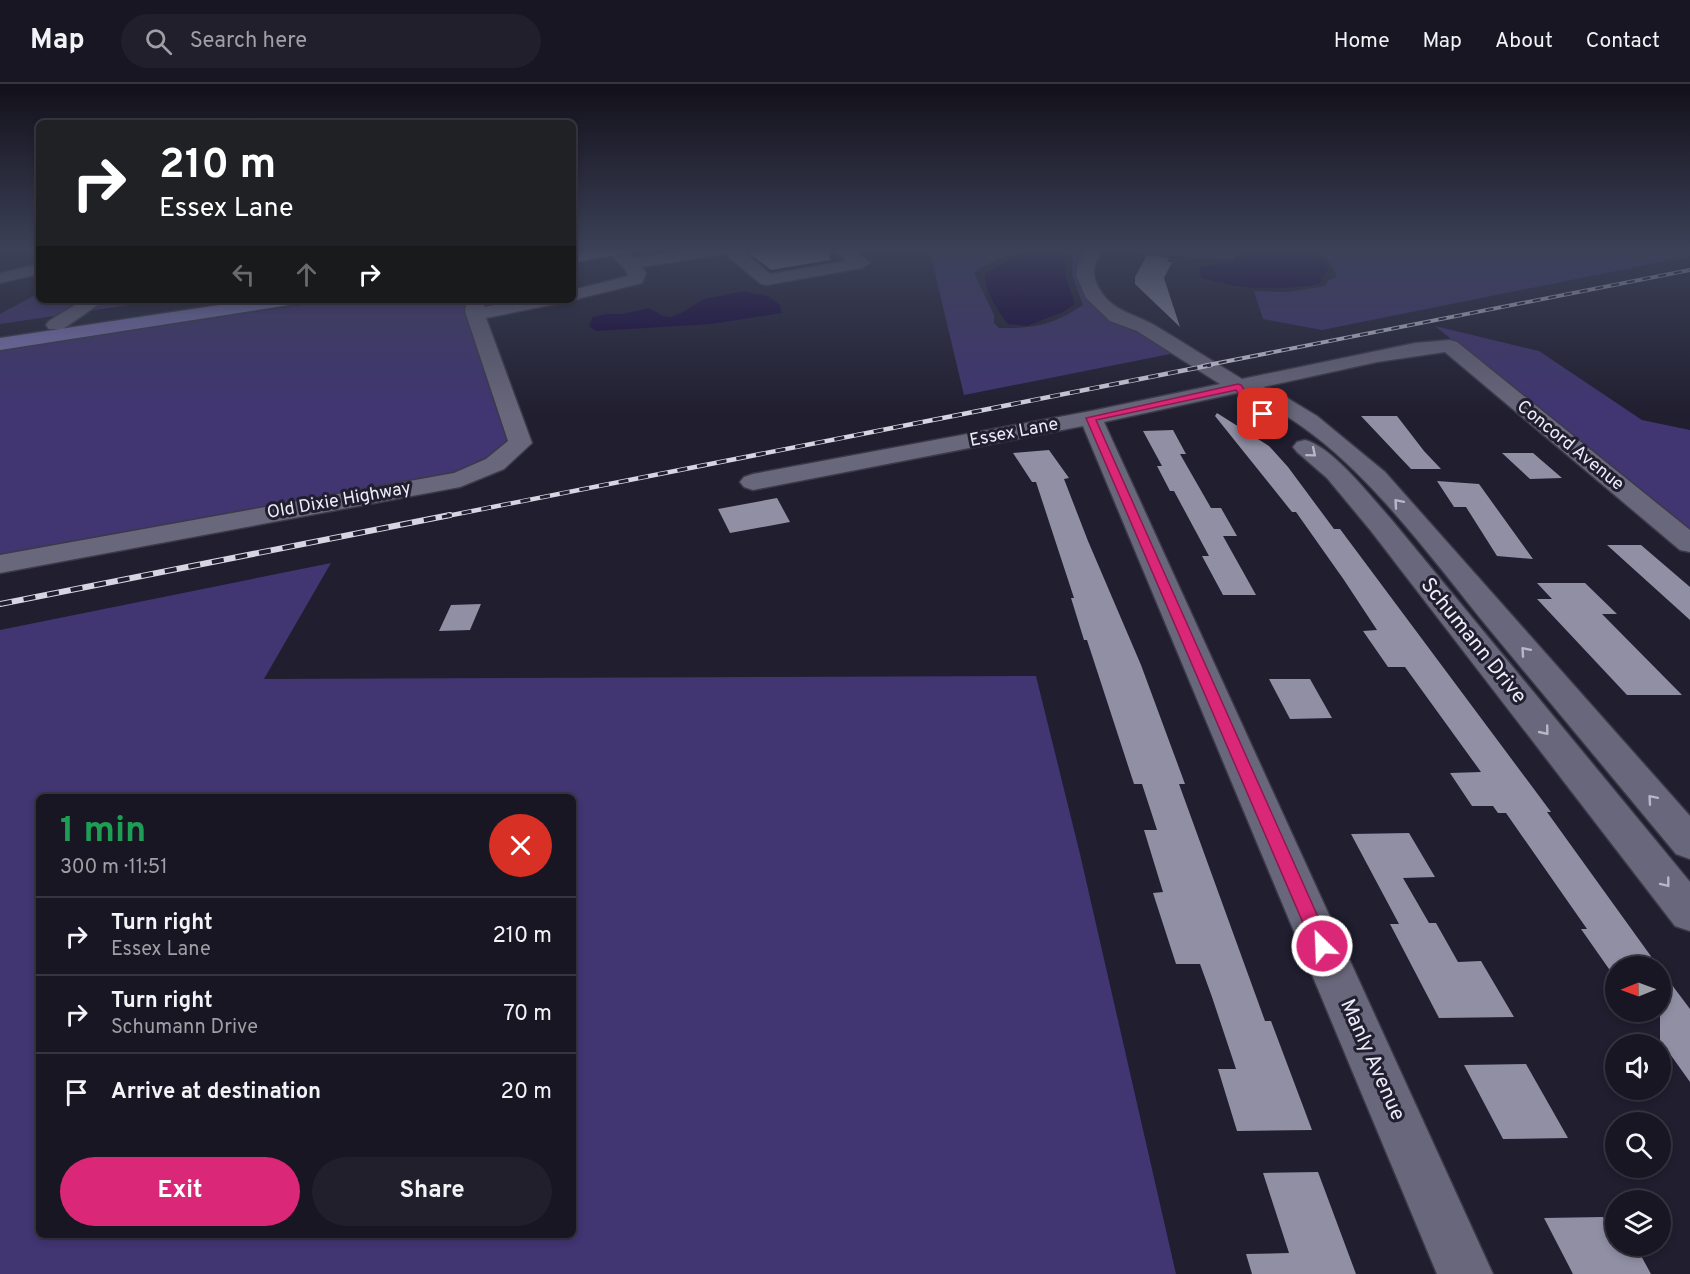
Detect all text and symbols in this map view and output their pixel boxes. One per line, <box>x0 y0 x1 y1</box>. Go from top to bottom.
search box <box>121 14 541 68</box>
text: Map <box>30 23 85 59</box>
icon: search <box>142 25 175 58</box>
text: Search here <box>190 28 307 55</box>
text: Home <box>1334 28 1390 55</box>
text: Map <box>1423 28 1462 55</box>
text: About <box>1495 28 1553 55</box>
text: Contact <box>1586 28 1660 55</box>
text: 210 m <box>159 140 276 193</box>
icon: right <box>60 144 138 222</box>
text: Essex Lane <box>159 192 294 226</box>
icon: left <box>227 258 260 291</box>
icon: ahead <box>290 258 323 291</box>
icon: right <box>353 258 386 291</box>
pin <box>1237 388 1288 439</box>
street label: Concord Avenue <box>1512 396 1628 496</box>
icon: arrive <box>1246 397 1279 430</box>
street label: Essex Lane <box>968 413 1060 453</box>
one-way arrow <box>1305 446 1316 457</box>
street label: Old Dixie Highway <box>265 477 413 525</box>
one-way arrow <box>1394 499 1405 510</box>
street label: Schumann Drive <box>1414 573 1532 709</box>
one-way arrow <box>1521 647 1532 658</box>
one-way arrow <box>1537 724 1548 735</box>
one-way arrow <box>1648 795 1659 806</box>
text: 1 min <box>60 809 146 855</box>
button: close <box>489 814 552 877</box>
text: 300 m · 11:51 <box>60 855 168 881</box>
one-way arrow <box>1659 877 1670 888</box>
text: Turn right <box>111 910 213 937</box>
position arrow <box>1290 914 1354 978</box>
icon: right <box>60 920 93 953</box>
text: 210 m <box>492 923 552 950</box>
text: Essex Lane <box>111 937 211 963</box>
north arrow <box>1605 956 1671 1022</box>
map controls <box>1605 956 1671 1256</box>
text: Turn right <box>111 988 213 1015</box>
street label: Manly Avenue <box>1333 995 1411 1125</box>
icon: right <box>60 998 93 1031</box>
text: 70 m <box>503 1001 552 1028</box>
text: Schumann Drive <box>111 1015 258 1041</box>
button: sound <box>1605 1034 1671 1100</box>
icon: arrive <box>60 1076 93 1109</box>
text: Arrive at destination <box>111 1079 321 1106</box>
text: 20 m <box>501 1079 552 1106</box>
button: search <box>1605 1112 1671 1178</box>
button: Exit <box>60 1157 300 1226</box>
button: Share <box>312 1157 552 1226</box>
button: layers <box>1605 1190 1671 1256</box>

